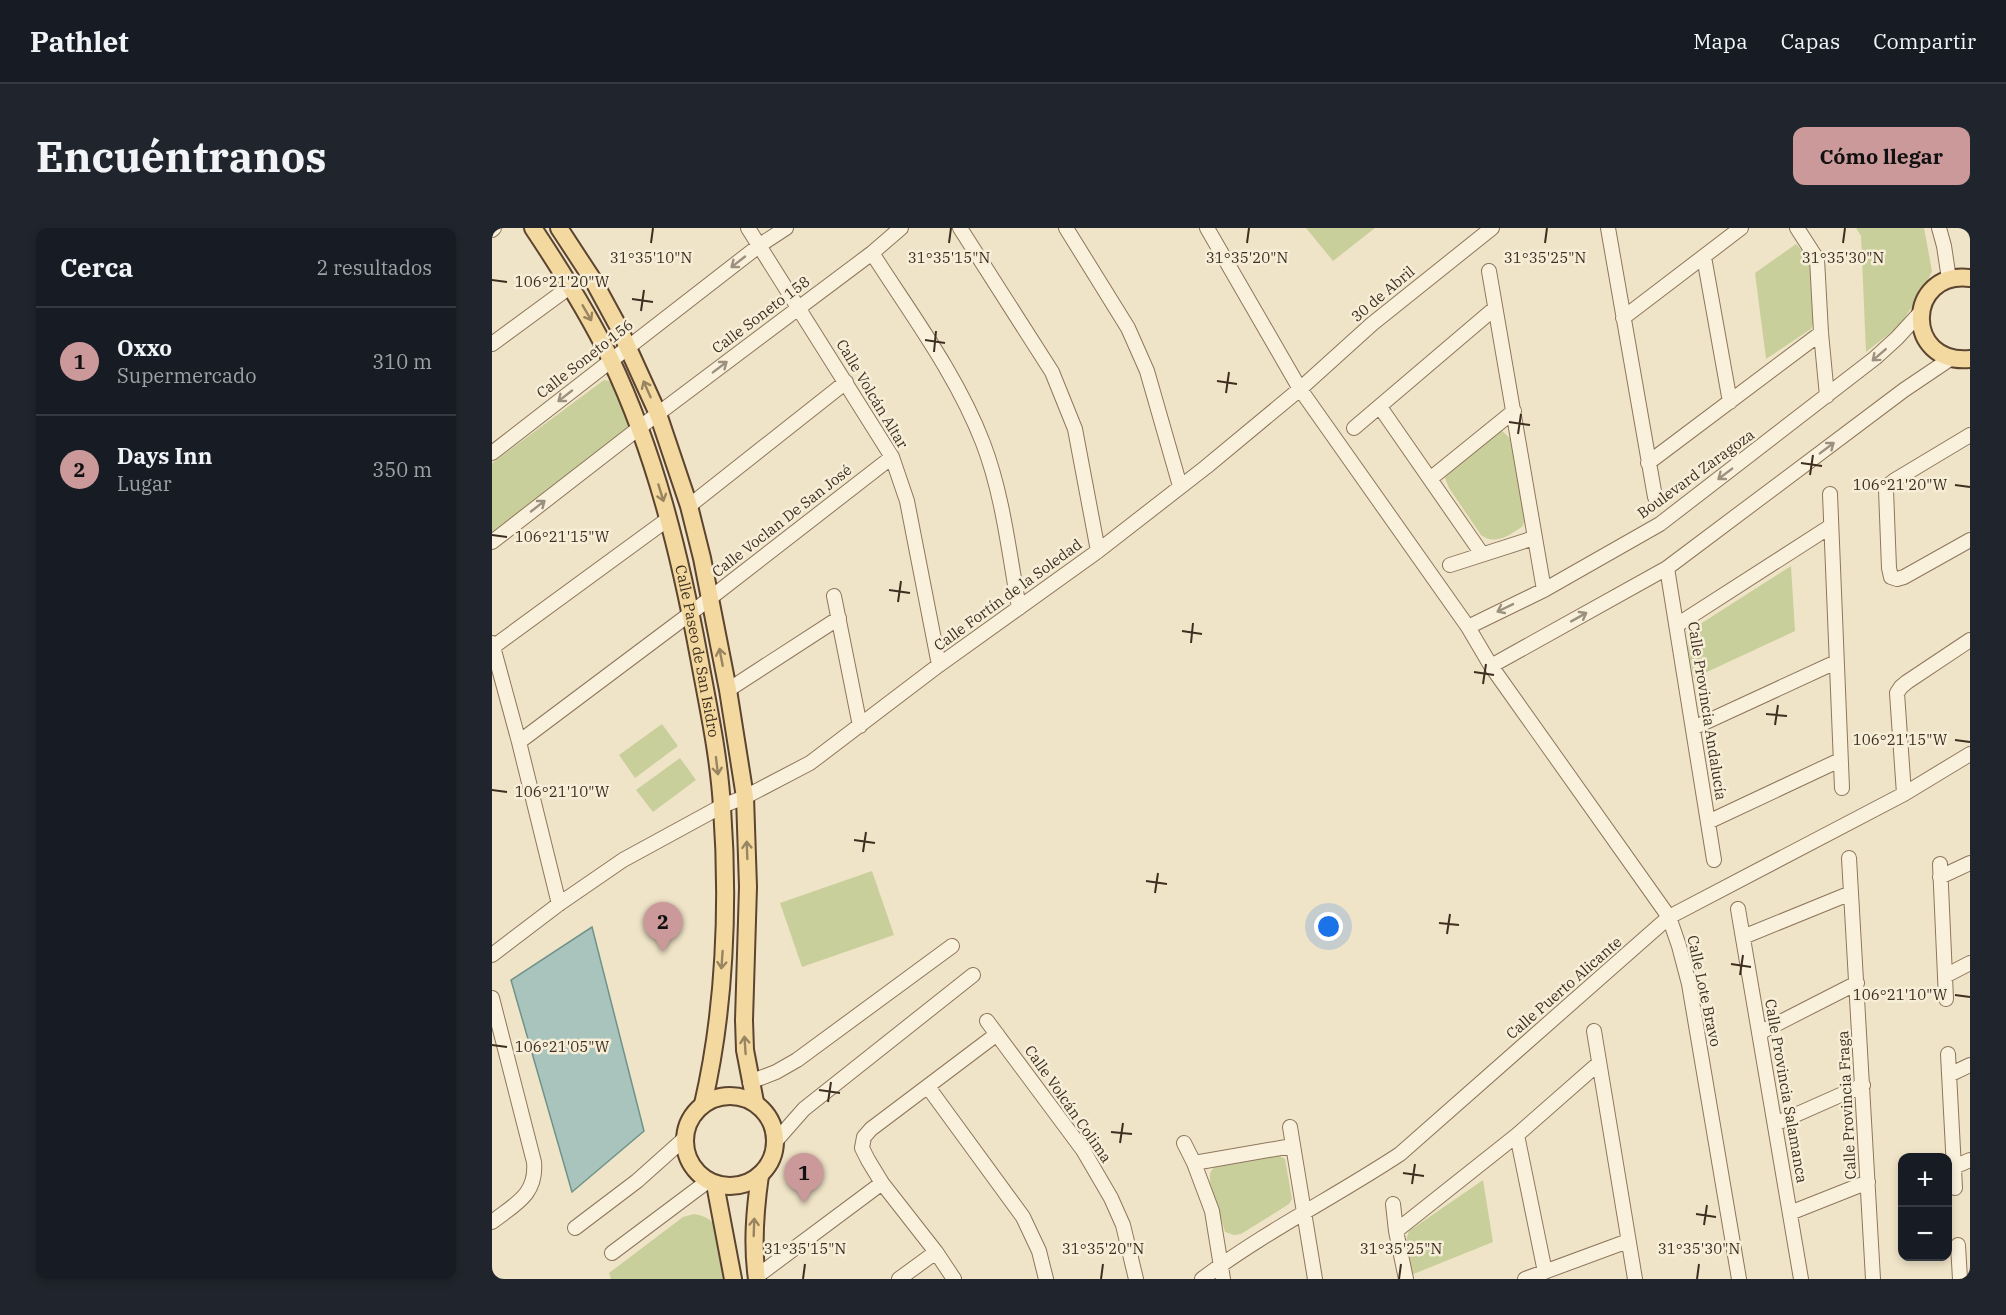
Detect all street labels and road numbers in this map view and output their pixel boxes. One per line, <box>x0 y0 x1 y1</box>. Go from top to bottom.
street label: 30 de Abril <box>1347 262 1418 326</box>
street label: Calle Soneto 158 <box>708 272 813 358</box>
street label: Calle Soneto 156 <box>533 315 637 402</box>
street label: Calle Volcán Altar <box>832 336 913 452</box>
street label: Boulevard Zaragoza <box>1633 425 1758 523</box>
street label: Calle Voclan De San José <box>708 460 855 581</box>
street label: Calle Fortín de la Soledad <box>930 534 1086 655</box>
street label: Calle Paseo de San Isidro <box>671 563 724 739</box>
street label: Calle Provincia Andalucía <box>1684 620 1731 802</box>
street label: Calle Puerto Alicante <box>1502 932 1625 1043</box>
street label: Calle Lote Bravo <box>1683 933 1726 1048</box>
street label: Calle Provincia Salamanca <box>1761 997 1812 1184</box>
street label: Calle Provincia Fraga <box>1833 1030 1860 1180</box>
street label: Calle Volcán Colima <box>1021 1041 1116 1166</box>

